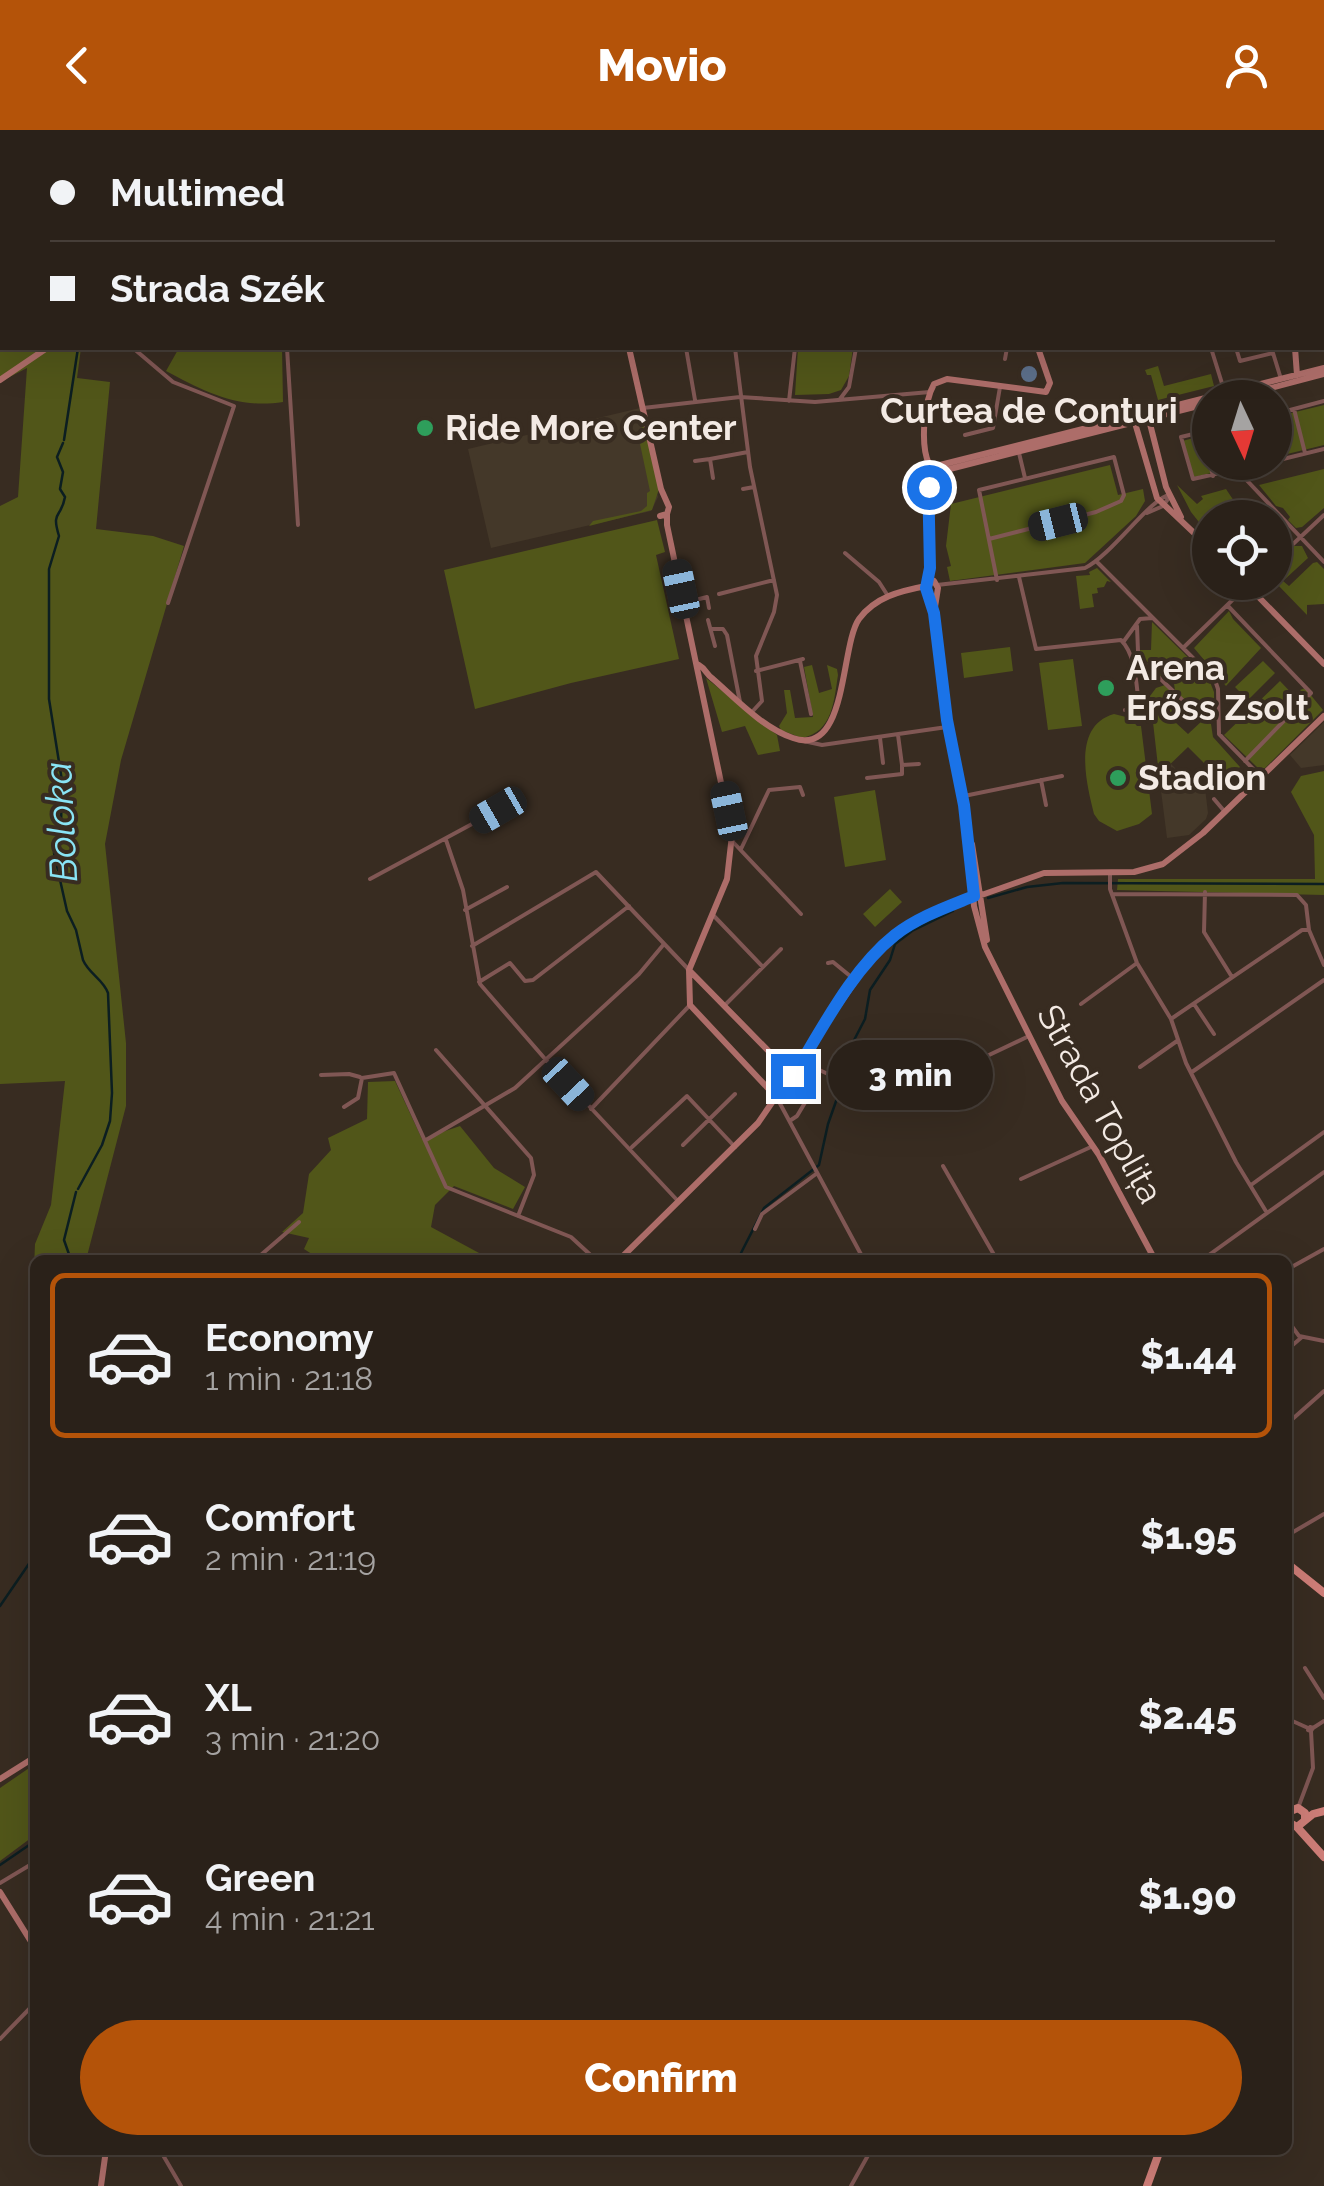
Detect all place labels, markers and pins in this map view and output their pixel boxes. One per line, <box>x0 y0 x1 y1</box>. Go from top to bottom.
marker: Curtea de Conturi <box>1018 363 1040 385</box>
place label: Curtea de Conturi <box>880 390 1178 431</box>
place label: Ride More Center <box>445 407 737 448</box>
marker: Ride More Center <box>414 417 436 439</box>
place label: Arena Erőss Zsolt <box>1126 647 1310 728</box>
marker: Arena Erőss Zsolt <box>1095 677 1117 699</box>
place label: Stadion <box>1138 757 1266 798</box>
marker: Stadion <box>1107 767 1129 789</box>

